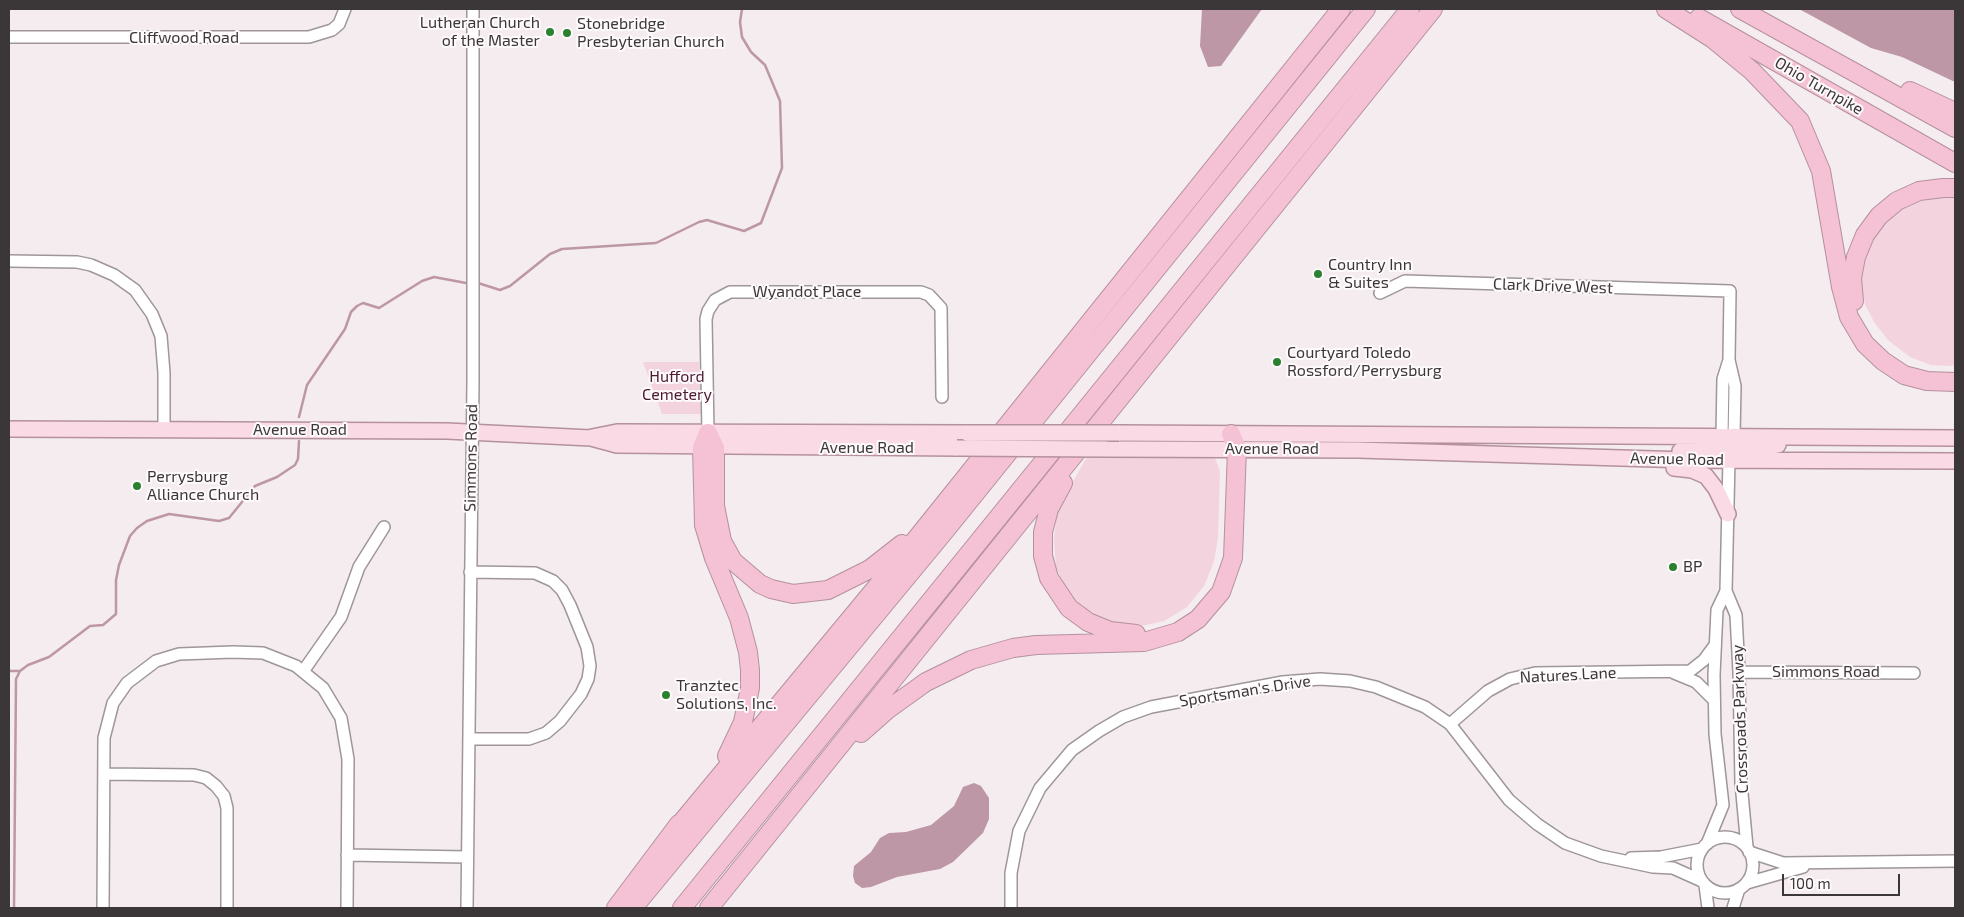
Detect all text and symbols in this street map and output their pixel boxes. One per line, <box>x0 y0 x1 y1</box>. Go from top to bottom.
place label: Lutheran Church of the Master <box>420 13 540 51</box>
place label: Stonebridge Presbyterian Church <box>577 14 724 52</box>
marker: Lutheran Church of the Master <box>544 26 556 38</box>
marker: Stonebridge Presbyterian Church <box>561 27 573 39</box>
street label: Cliffwood Road <box>129 28 239 48</box>
street label: Ohio Turnpike <box>1771 53 1867 119</box>
place label: Country Inn & Suites <box>1328 255 1412 293</box>
marker: Country Inn & Suites <box>1312 268 1324 280</box>
street label: Clark Drive West <box>1493 274 1613 298</box>
street label: Wyandot Place <box>753 282 861 302</box>
place label: Courtyard Toledo Rossford/Perrysburg <box>1287 343 1442 381</box>
marker: Courtyard Toledo Rossford/Perrysburg <box>1271 356 1283 368</box>
park label: Hufford Cemetery <box>642 367 712 405</box>
street label: Simmons Road <box>460 404 482 512</box>
street label: Avenue Road <box>253 420 347 440</box>
street label: Avenue Road <box>820 438 914 458</box>
street label: Avenue Road <box>1225 439 1319 459</box>
street label: Avenue Road <box>1630 449 1724 469</box>
place label: Perrysburg Alliance Church <box>147 467 259 505</box>
marker: Perrysburg Alliance Church <box>131 480 143 492</box>
place label: BP <box>1683 557 1702 577</box>
marker: BP <box>1667 561 1679 573</box>
street label: Crossroads Parkway <box>1728 644 1752 794</box>
street label: Simmons Road <box>1772 662 1880 682</box>
street label: Natures Lane <box>1519 663 1617 687</box>
street label: Sportsman's Drive <box>1178 671 1312 711</box>
place label: Tranztec Solutions, Inc. <box>676 676 777 714</box>
marker: Tranztec Solutions, Inc. <box>660 689 672 701</box>
scale bar <box>1784 864 1902 896</box>
text: 100 m <box>1790 874 1831 892</box>

